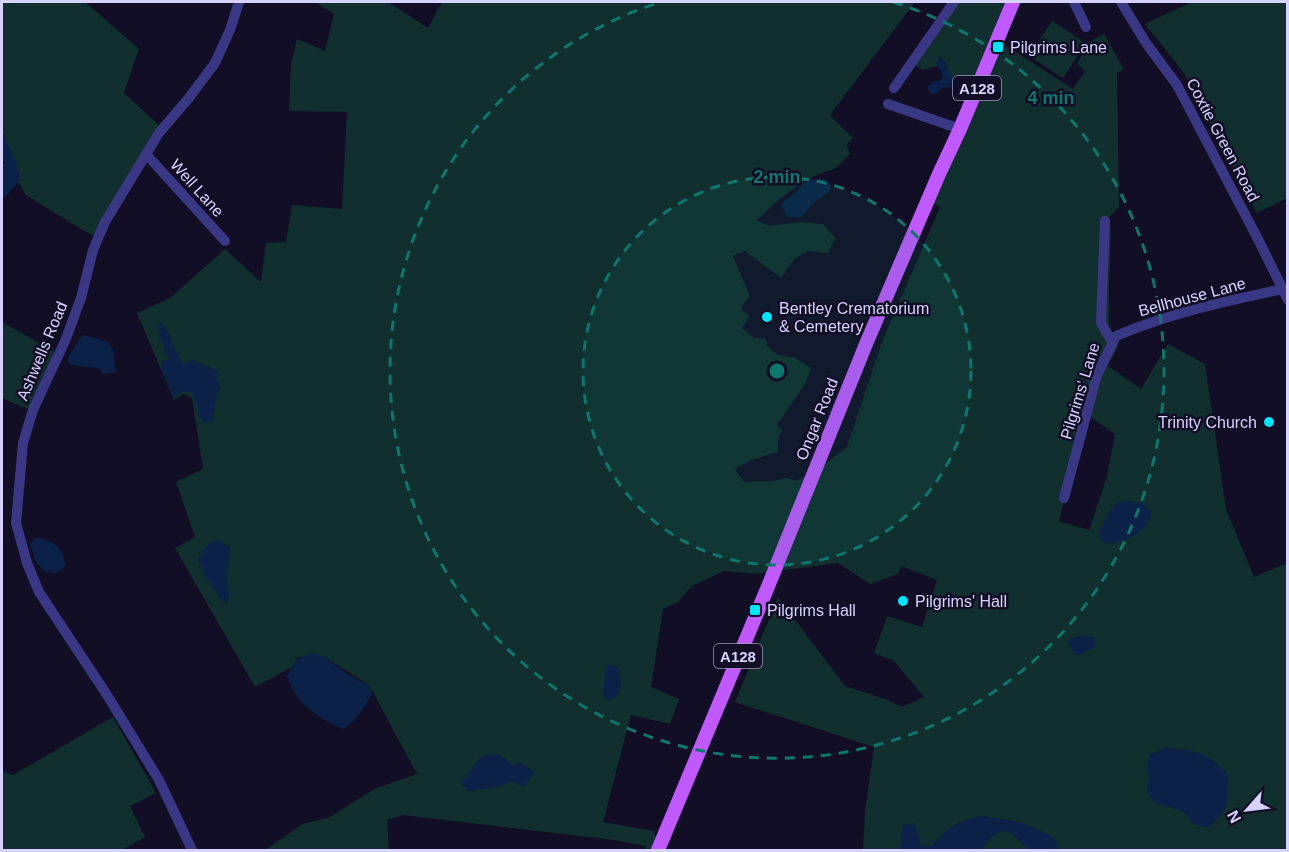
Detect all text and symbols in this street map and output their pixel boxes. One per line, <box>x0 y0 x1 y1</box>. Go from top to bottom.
place label: Pilgrims Lane <box>1010 39 1107 56</box>
marker: Pilgrims Lane <box>991 40 1005 54</box>
road number: A128 <box>953 76 1001 100</box>
street label: Coxtie Green Road <box>1183 76 1263 204</box>
text: 4 min <box>1027 88 1075 108</box>
street label: Well Lane <box>167 156 227 220</box>
text: 2 min <box>753 167 801 187</box>
street label: Bellhouse Lane <box>1137 274 1248 319</box>
street label: Ashwells Road <box>14 299 70 403</box>
place label: Bentley Crematorium & Cemetery <box>779 300 929 335</box>
marker: Bentley Crematorium & Cemetery <box>760 310 774 324</box>
street label: Pilgrims' Lane <box>1057 341 1103 441</box>
centre of rings <box>767 361 787 381</box>
street label: Ongar Road <box>793 375 841 463</box>
place label: Trinity Church <box>1158 414 1257 431</box>
marker: Trinity Church <box>1262 415 1276 429</box>
place label: Pilgrims' Hall <box>915 593 1007 610</box>
marker: Pilgrims' Hall <box>896 594 910 608</box>
place label: Pilgrims Hall <box>767 602 856 619</box>
marker: Pilgrims Hall <box>748 603 762 617</box>
road number: A128 <box>714 644 762 668</box>
north arrow <box>1217 780 1277 840</box>
text: N <box>1224 808 1244 826</box>

